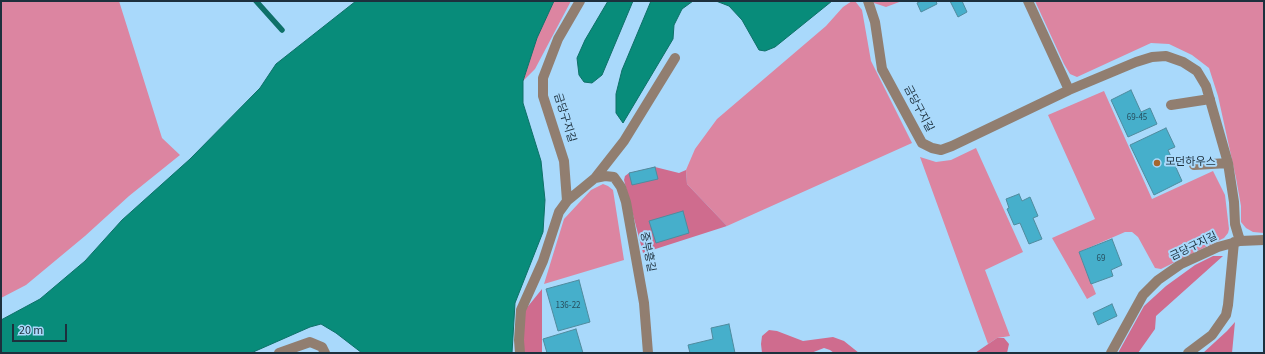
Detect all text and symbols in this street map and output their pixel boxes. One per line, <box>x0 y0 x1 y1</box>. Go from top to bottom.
street label: 금당구지길 <box>900 84 936 134</box>
street label: 금당구지길 <box>550 92 578 144</box>
house number: 69-45 <box>1127 113 1147 123</box>
place label: 모던하우스 <box>1165 156 1216 170</box>
marker: 모던하우스 <box>1152 158 1162 168</box>
street label: 금당구지길 <box>1168 230 1220 264</box>
street label: 중부흥길 <box>637 231 657 273</box>
house number: 69 <box>1097 254 1105 264</box>
house number: 136-22 <box>555 301 581 311</box>
scale bar <box>14 316 69 342</box>
text: 20 m <box>19 322 43 339</box>

